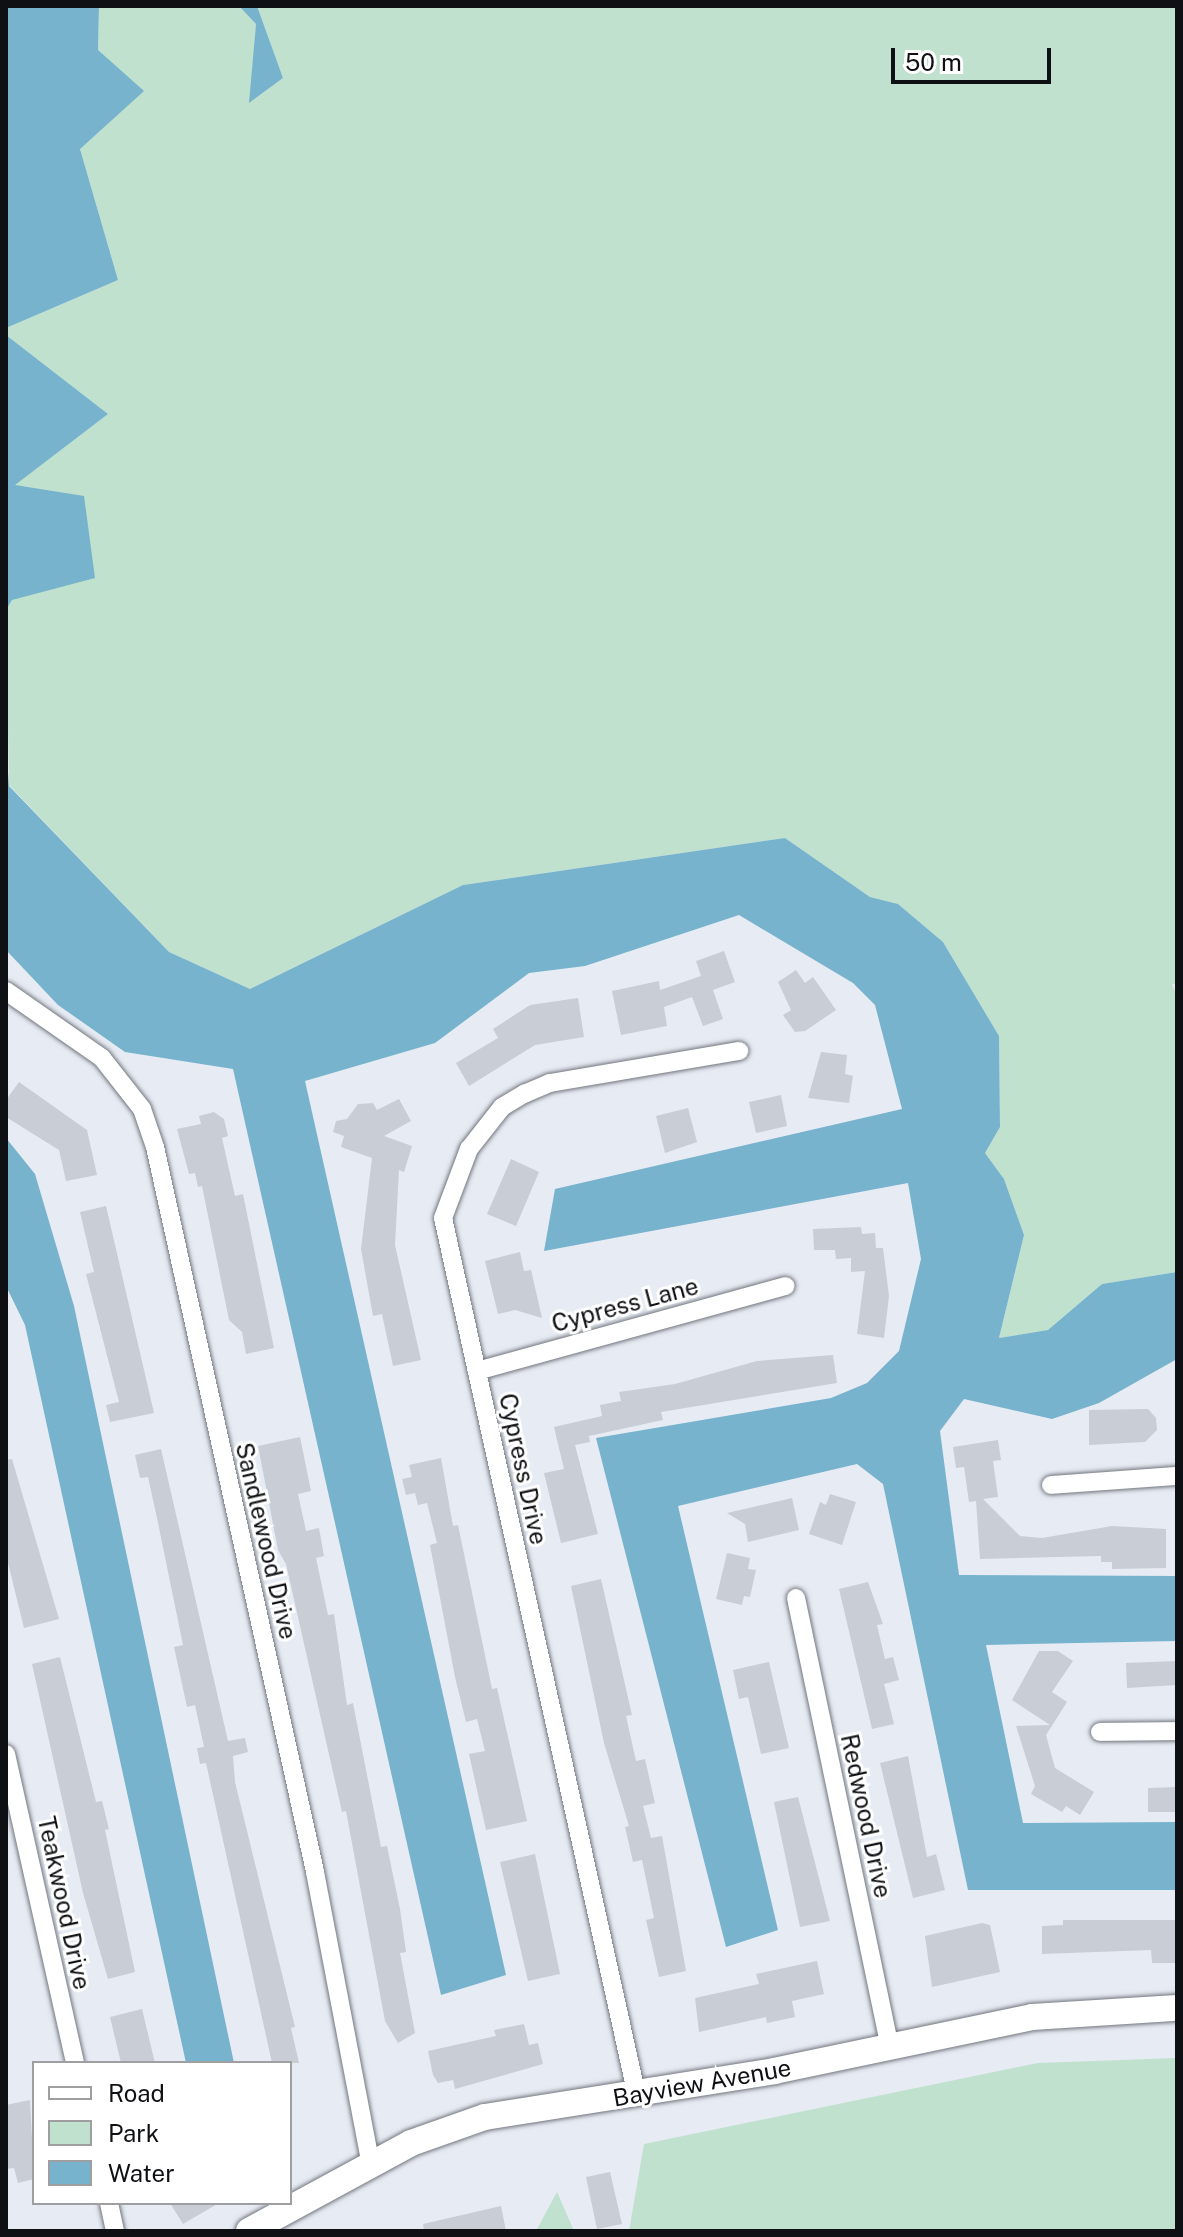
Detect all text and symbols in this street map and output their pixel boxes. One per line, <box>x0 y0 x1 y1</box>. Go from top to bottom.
scale bar <box>895 32 1055 82</box>
text: 50 m <box>905 48 962 76</box>
street label: Cypress Lane <box>549 1272 701 1338</box>
street label: Cypress Drive <box>493 1391 553 1547</box>
street label: Sandlewood Drive <box>229 1440 303 1642</box>
street label: Redwood Drive <box>835 1731 897 1901</box>
street label: Teakwood Drive <box>32 1814 96 1992</box>
street label: Bayview Avenue <box>611 2053 793 2113</box>
legend <box>32 2061 292 2205</box>
text: Road <box>108 2079 165 2107</box>
text: Park <box>108 2119 159 2147</box>
text: Water <box>108 2159 175 2187</box>

